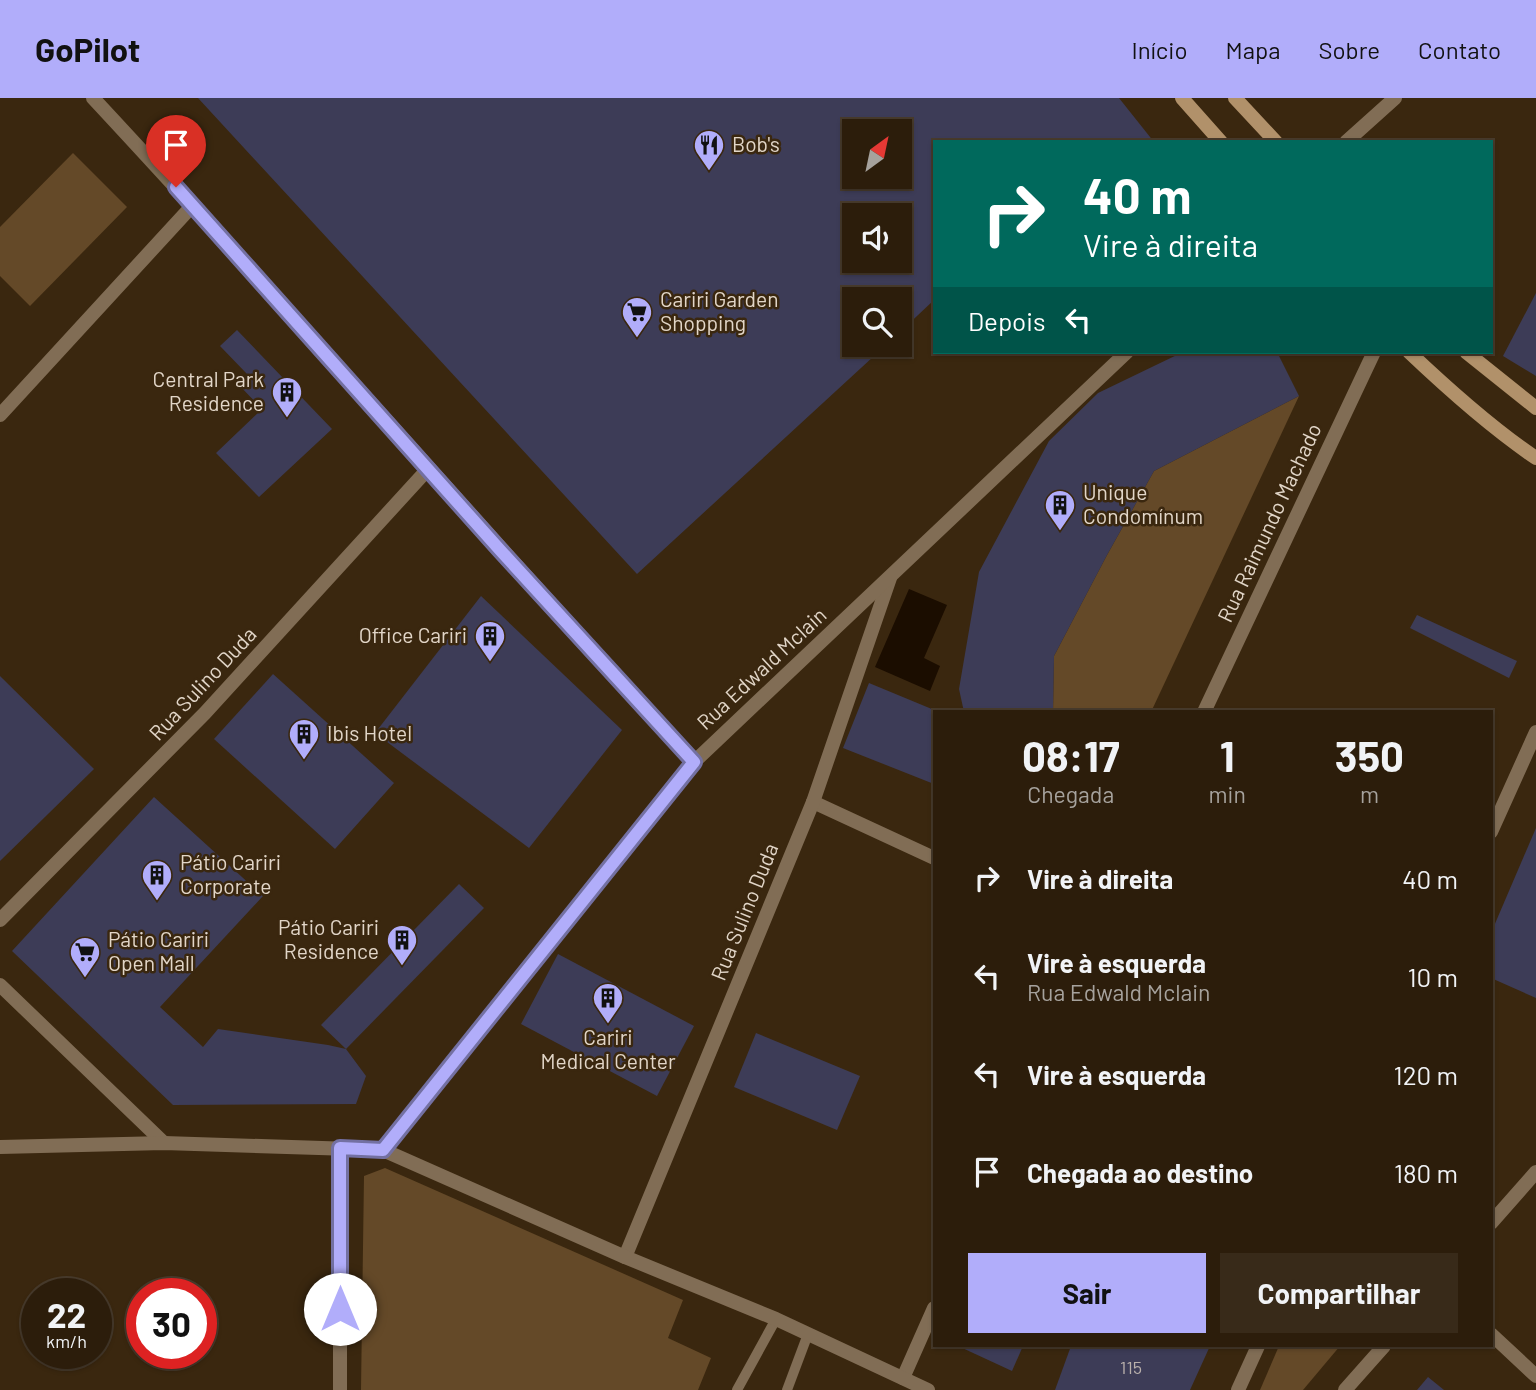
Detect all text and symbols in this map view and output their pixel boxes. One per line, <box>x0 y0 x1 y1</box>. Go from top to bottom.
text: GoPilot <box>35 29 140 69</box>
text: Início <box>1132 35 1188 64</box>
text: Mapa <box>1226 35 1280 64</box>
text: Sobre <box>1318 35 1380 64</box>
text: Contato <box>1418 35 1501 64</box>
pin <box>146 115 206 187</box>
north arrow <box>842 119 912 189</box>
map controls <box>842 119 912 357</box>
icon: arrive <box>157 126 195 164</box>
restaurant icon: Bob's <box>692 128 726 172</box>
place label: Bob's <box>732 131 780 156</box>
text: 40 m <box>1083 165 1191 224</box>
icon: right <box>968 168 1059 259</box>
button: sound <box>842 203 912 273</box>
text: Vire à direita <box>1083 225 1258 263</box>
place label: Cariri Garden Shopping <box>660 286 779 335</box>
button: search <box>842 287 912 357</box>
supermarket icon: Cariri Garden Shopping <box>620 295 654 339</box>
icon: left <box>1059 301 1097 339</box>
text: Depois <box>968 305 1045 336</box>
place label: Central Park Residence <box>152 366 264 415</box>
building icon: Central Park Residence <box>270 375 304 419</box>
street label: Rua Raimundo Machado <box>1212 419 1326 626</box>
place label: Unique Condomínum <box>1083 479 1203 528</box>
building icon: Unique Condomínum <box>1043 488 1077 532</box>
street label: Rua Edwald Mclain <box>691 602 831 734</box>
building icon: Office Cariri <box>473 619 507 663</box>
street label: Rua Sulino Duda <box>143 621 261 745</box>
place label: Office Cariri <box>359 622 467 647</box>
building icon: Ibis Hotel <box>287 717 321 761</box>
place label: Ibis Hotel <box>327 720 412 745</box>
text: 08:17 <box>1022 730 1120 780</box>
text: 1 <box>1220 730 1235 780</box>
text: 350 <box>1335 730 1404 780</box>
text: Chegada <box>1027 780 1114 808</box>
text: min <box>1209 780 1246 808</box>
text: m <box>1360 780 1379 808</box>
street label: Rua Sulino Duda <box>705 839 782 984</box>
place label: Pátio Cariri Corporate <box>180 849 281 898</box>
building icon: Pátio Cariri Corporate <box>140 858 174 902</box>
icon: right <box>968 859 1006 897</box>
text: Vire à direita <box>1027 863 1173 894</box>
text: 40 m <box>1402 863 1458 894</box>
place label: Pátio Cariri Residence <box>278 914 379 963</box>
building icon: Pátio Cariri Residence <box>385 923 419 967</box>
place label: Pátio Cariri Open Mall <box>108 926 209 975</box>
supermarket icon: Pátio Cariri Open Mall <box>68 935 102 979</box>
text: Vire à esquerda <box>1027 947 1206 978</box>
icon: left <box>968 957 1006 995</box>
text: 10 m <box>1408 961 1458 992</box>
text: Rua Edwald Mclain <box>1027 978 1210 1006</box>
building icon: Cariri Medical Center <box>591 981 625 1025</box>
place label: Cariri Medical Center <box>540 1024 676 1073</box>
icon: left <box>968 1055 1006 1093</box>
text: Vire à esquerda <box>1027 1059 1206 1090</box>
text: 120 m <box>1394 1059 1458 1090</box>
icon: arrive <box>968 1153 1006 1191</box>
text: Chegada ao destino <box>1027 1157 1253 1188</box>
text: 180 m <box>1394 1157 1458 1188</box>
button: Sair <box>968 1253 1206 1333</box>
button: Compartilhar <box>1220 1253 1458 1333</box>
position arrow <box>303 1272 377 1346</box>
speed limit sign: 30 <box>126 1278 217 1369</box>
text: 22 <box>47 1293 86 1335</box>
text: km/h <box>46 1330 87 1352</box>
house number: 115 <box>1120 1356 1142 1378</box>

